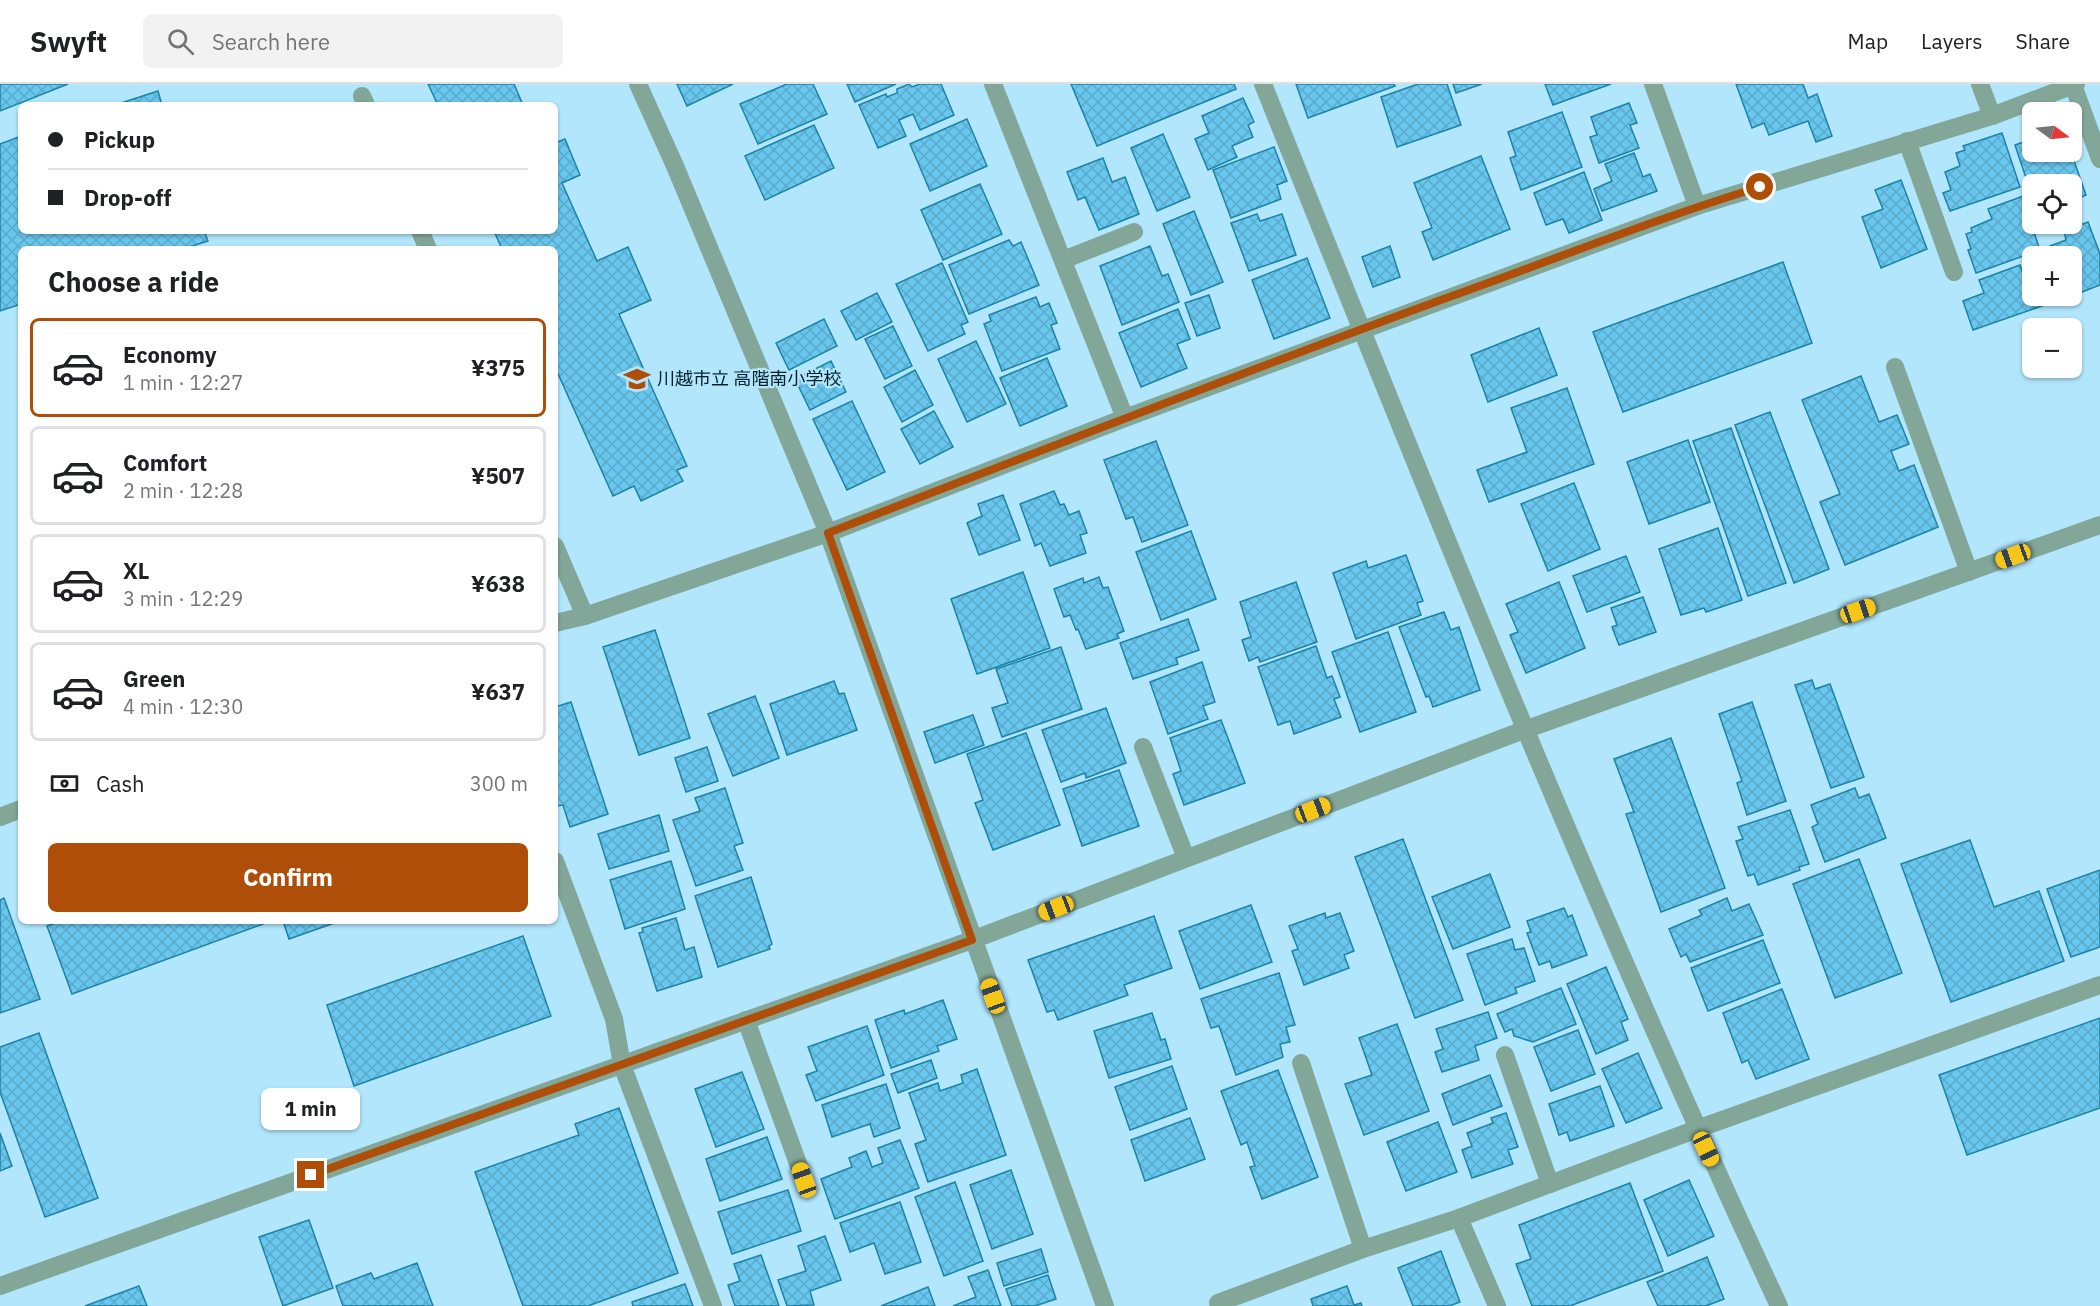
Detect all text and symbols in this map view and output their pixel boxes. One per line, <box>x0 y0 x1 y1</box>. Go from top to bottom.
search box <box>143 14 563 68</box>
text: Swyft <box>30 23 107 60</box>
icon: search <box>164 25 197 58</box>
text: Search here <box>212 27 330 56</box>
text: Map <box>1848 27 1888 55</box>
text: Layers <box>1921 27 1983 55</box>
text: Share <box>2016 27 2070 55</box>
north arrow <box>2022 102 2082 162</box>
map controls <box>2022 102 2082 378</box>
text: Pickup <box>84 125 155 154</box>
route start <box>1746 173 1773 200</box>
button: locate <box>2022 174 2082 234</box>
text: Drop-off <box>84 183 171 212</box>
button: + <box>2022 246 2082 306</box>
text: Choose a ride <box>48 264 219 299</box>
button: − <box>2022 318 2082 378</box>
text: Economy <box>123 340 217 369</box>
icon: car <box>51 341 105 395</box>
text: ¥375 <box>471 353 525 382</box>
school or university icon: 川越市立 高階南小学校 <box>622 364 652 394</box>
place label: 川越市立 高階南小学校 <box>657 367 841 390</box>
text: 1 min · 12:27 <box>123 369 243 396</box>
text: Comfort <box>123 448 207 477</box>
icon: car <box>51 449 105 503</box>
text: ¥507 <box>471 461 525 490</box>
text: 2 min · 12:28 <box>123 477 243 504</box>
car <box>1993 541 2033 571</box>
text: XL <box>123 556 149 585</box>
icon: car <box>51 557 105 611</box>
text: ¥638 <box>471 569 525 598</box>
text: 3 min · 12:29 <box>123 585 243 612</box>
car <box>1838 597 1878 625</box>
text: Green <box>123 664 185 693</box>
icon: car <box>51 665 105 719</box>
text: ¥637 <box>471 677 525 706</box>
text: 4 min · 12:30 <box>123 693 243 720</box>
icon: cash <box>48 767 81 800</box>
text: Cash <box>96 769 145 798</box>
text: 300 m <box>470 770 528 797</box>
car <box>1293 795 1333 825</box>
button: Confirm <box>48 843 528 912</box>
car <box>1036 893 1076 923</box>
car <box>978 976 1008 1016</box>
callout: 1 min <box>262 1088 360 1130</box>
text: 1 min <box>284 1095 337 1122</box>
car <box>1690 1129 1722 1169</box>
car <box>789 1160 819 1200</box>
route end <box>297 1161 324 1188</box>

